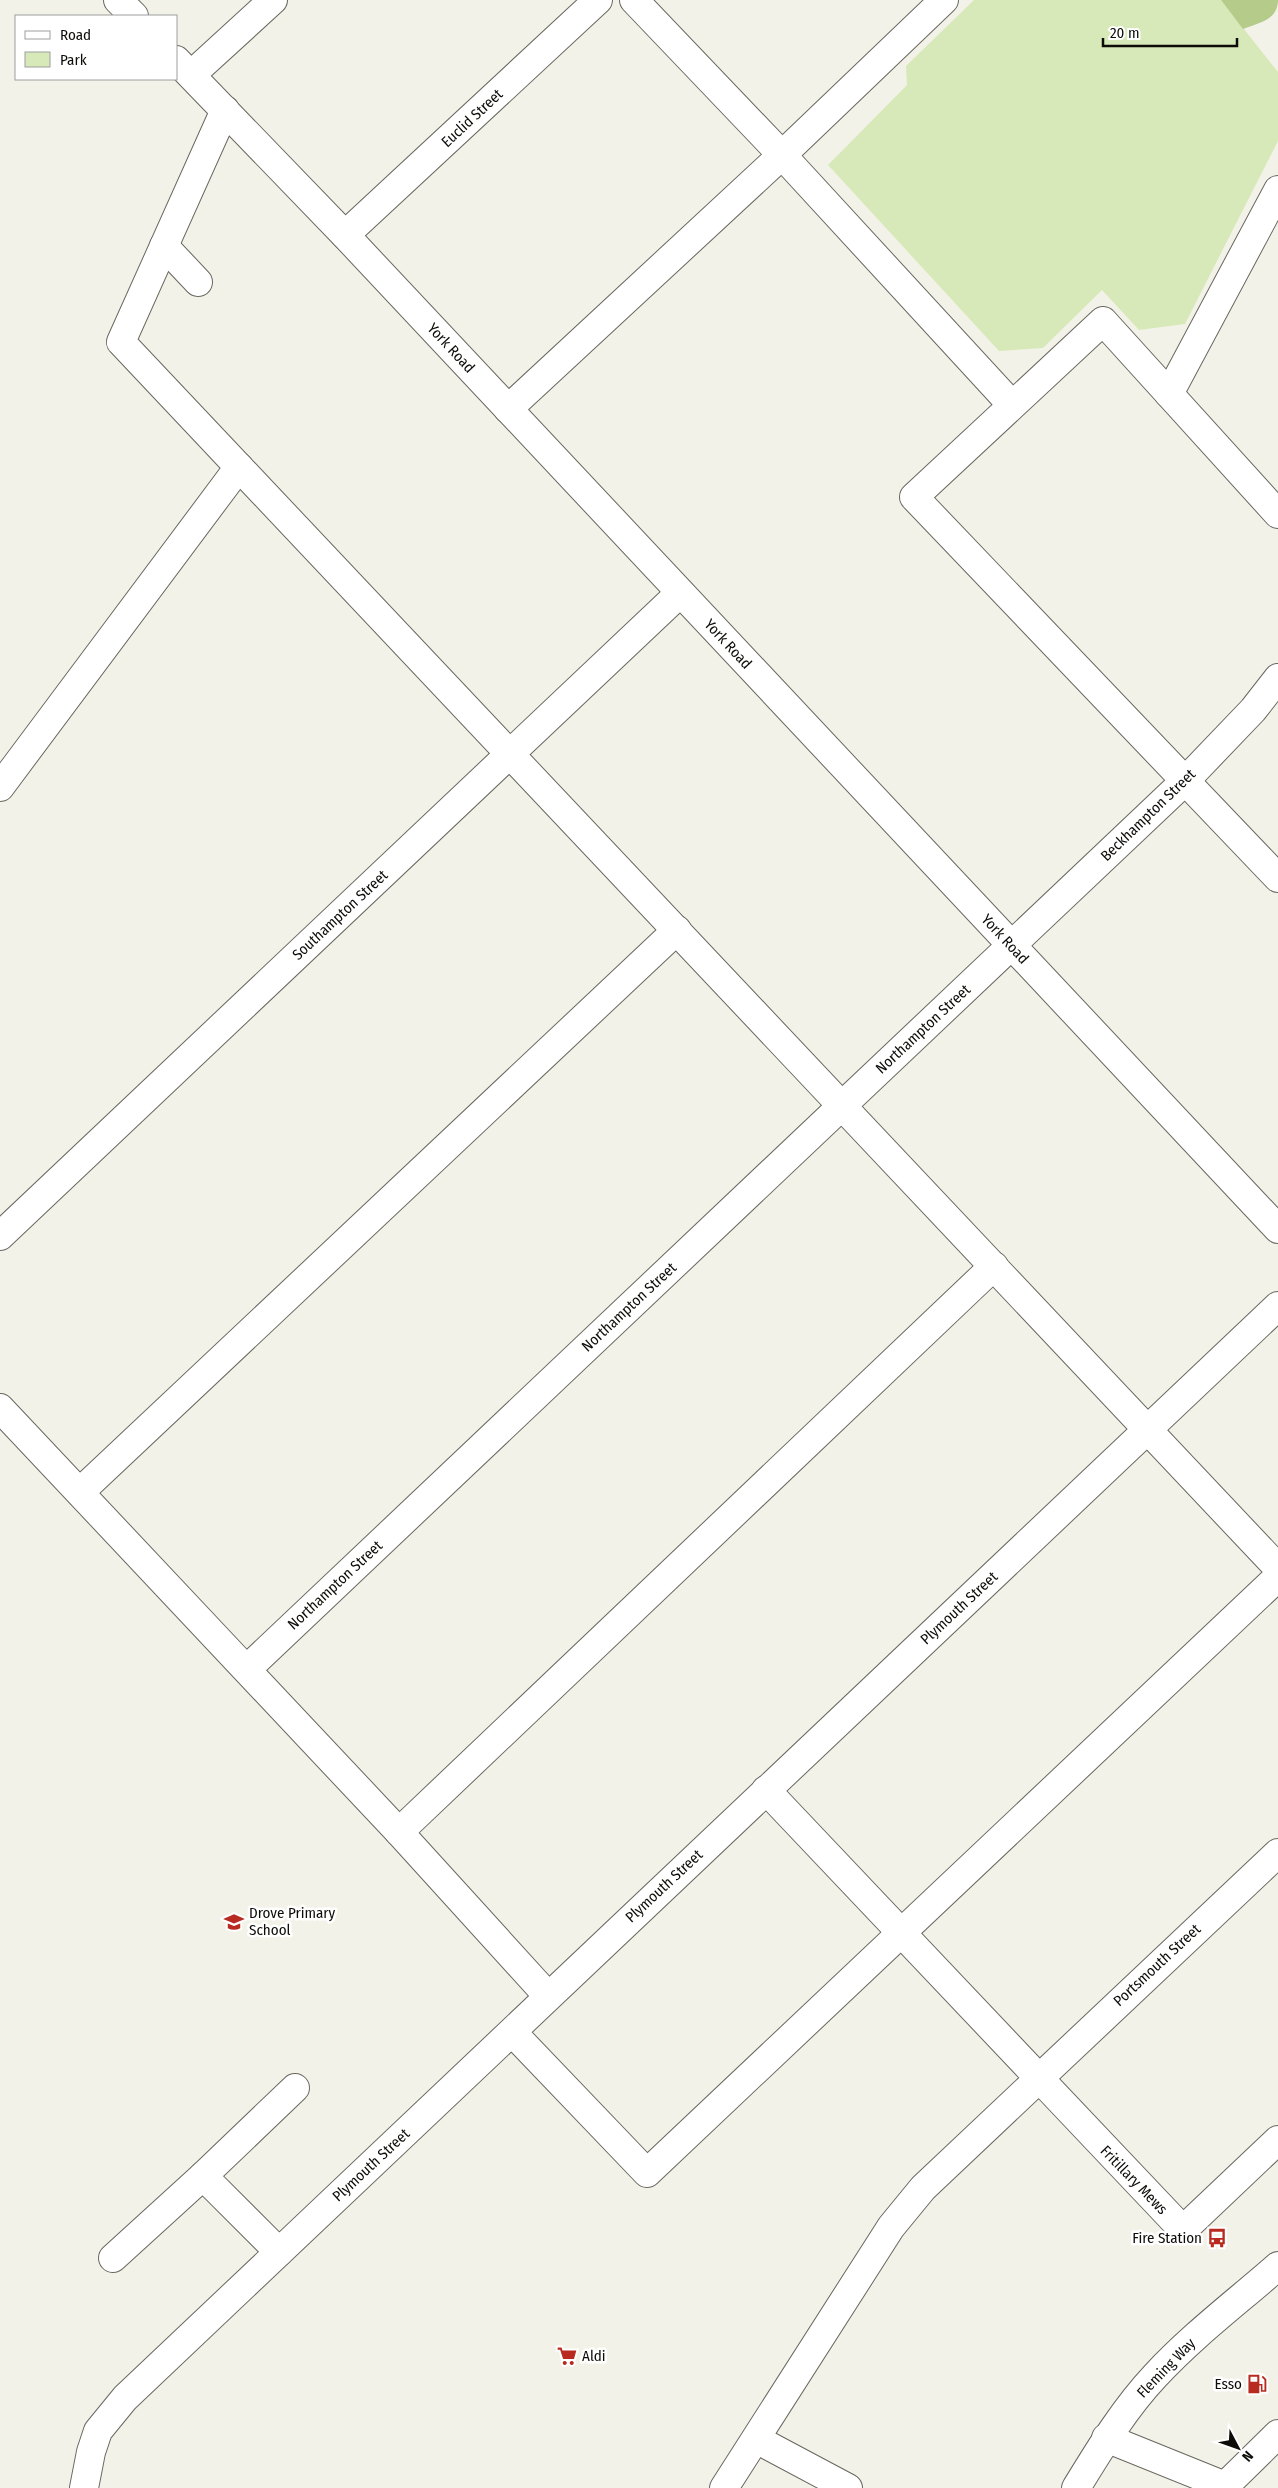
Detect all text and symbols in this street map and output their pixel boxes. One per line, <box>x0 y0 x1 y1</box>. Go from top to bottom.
legend <box>15 15 178 80</box>
scale bar <box>1103 15 1237 47</box>
text: 20 m <box>1110 24 1140 42</box>
text: Road <box>60 26 91 44</box>
text: Park <box>60 51 87 69</box>
street label: Euclid Street <box>438 85 506 151</box>
street label: York Road <box>424 319 478 377</box>
street label: York Road <box>701 615 755 673</box>
street label: Beckhampton Street <box>1097 765 1199 865</box>
street label: Southampton Street <box>289 866 391 964</box>
street label: York Road <box>978 910 1032 968</box>
street label: Northampton Street <box>872 980 974 1077</box>
street label: Northampton Street <box>578 1258 680 1355</box>
street label: Northampton Street <box>284 1536 386 1633</box>
street label: Plymouth Street <box>917 1568 1001 1648</box>
street label: Plymouth Street <box>622 1846 706 1926</box>
place label: Drove Primary School <box>249 1904 336 1939</box>
school or university icon: Drove Primary School <box>223 1911 245 1933</box>
street label: Portsmouth Street <box>1110 1920 1204 2010</box>
street label: Plymouth Street <box>329 2125 413 2205</box>
street label: Fritillary Mews <box>1097 2142 1171 2218</box>
bus stop icon: Fire Station <box>1206 2227 1228 2249</box>
place label: Fire Station <box>1132 2229 1202 2247</box>
street label: Fleming Way <box>1133 2334 1199 2402</box>
supermarket icon: Aldi <box>556 2345 578 2367</box>
place label: Aldi <box>582 2347 606 2365</box>
fuel station icon: Esso <box>1246 2373 1268 2395</box>
place label: Esso <box>1214 2375 1242 2393</box>
north arrow <box>1213 2423 1263 2473</box>
text: N <box>1238 2447 1257 2465</box>

